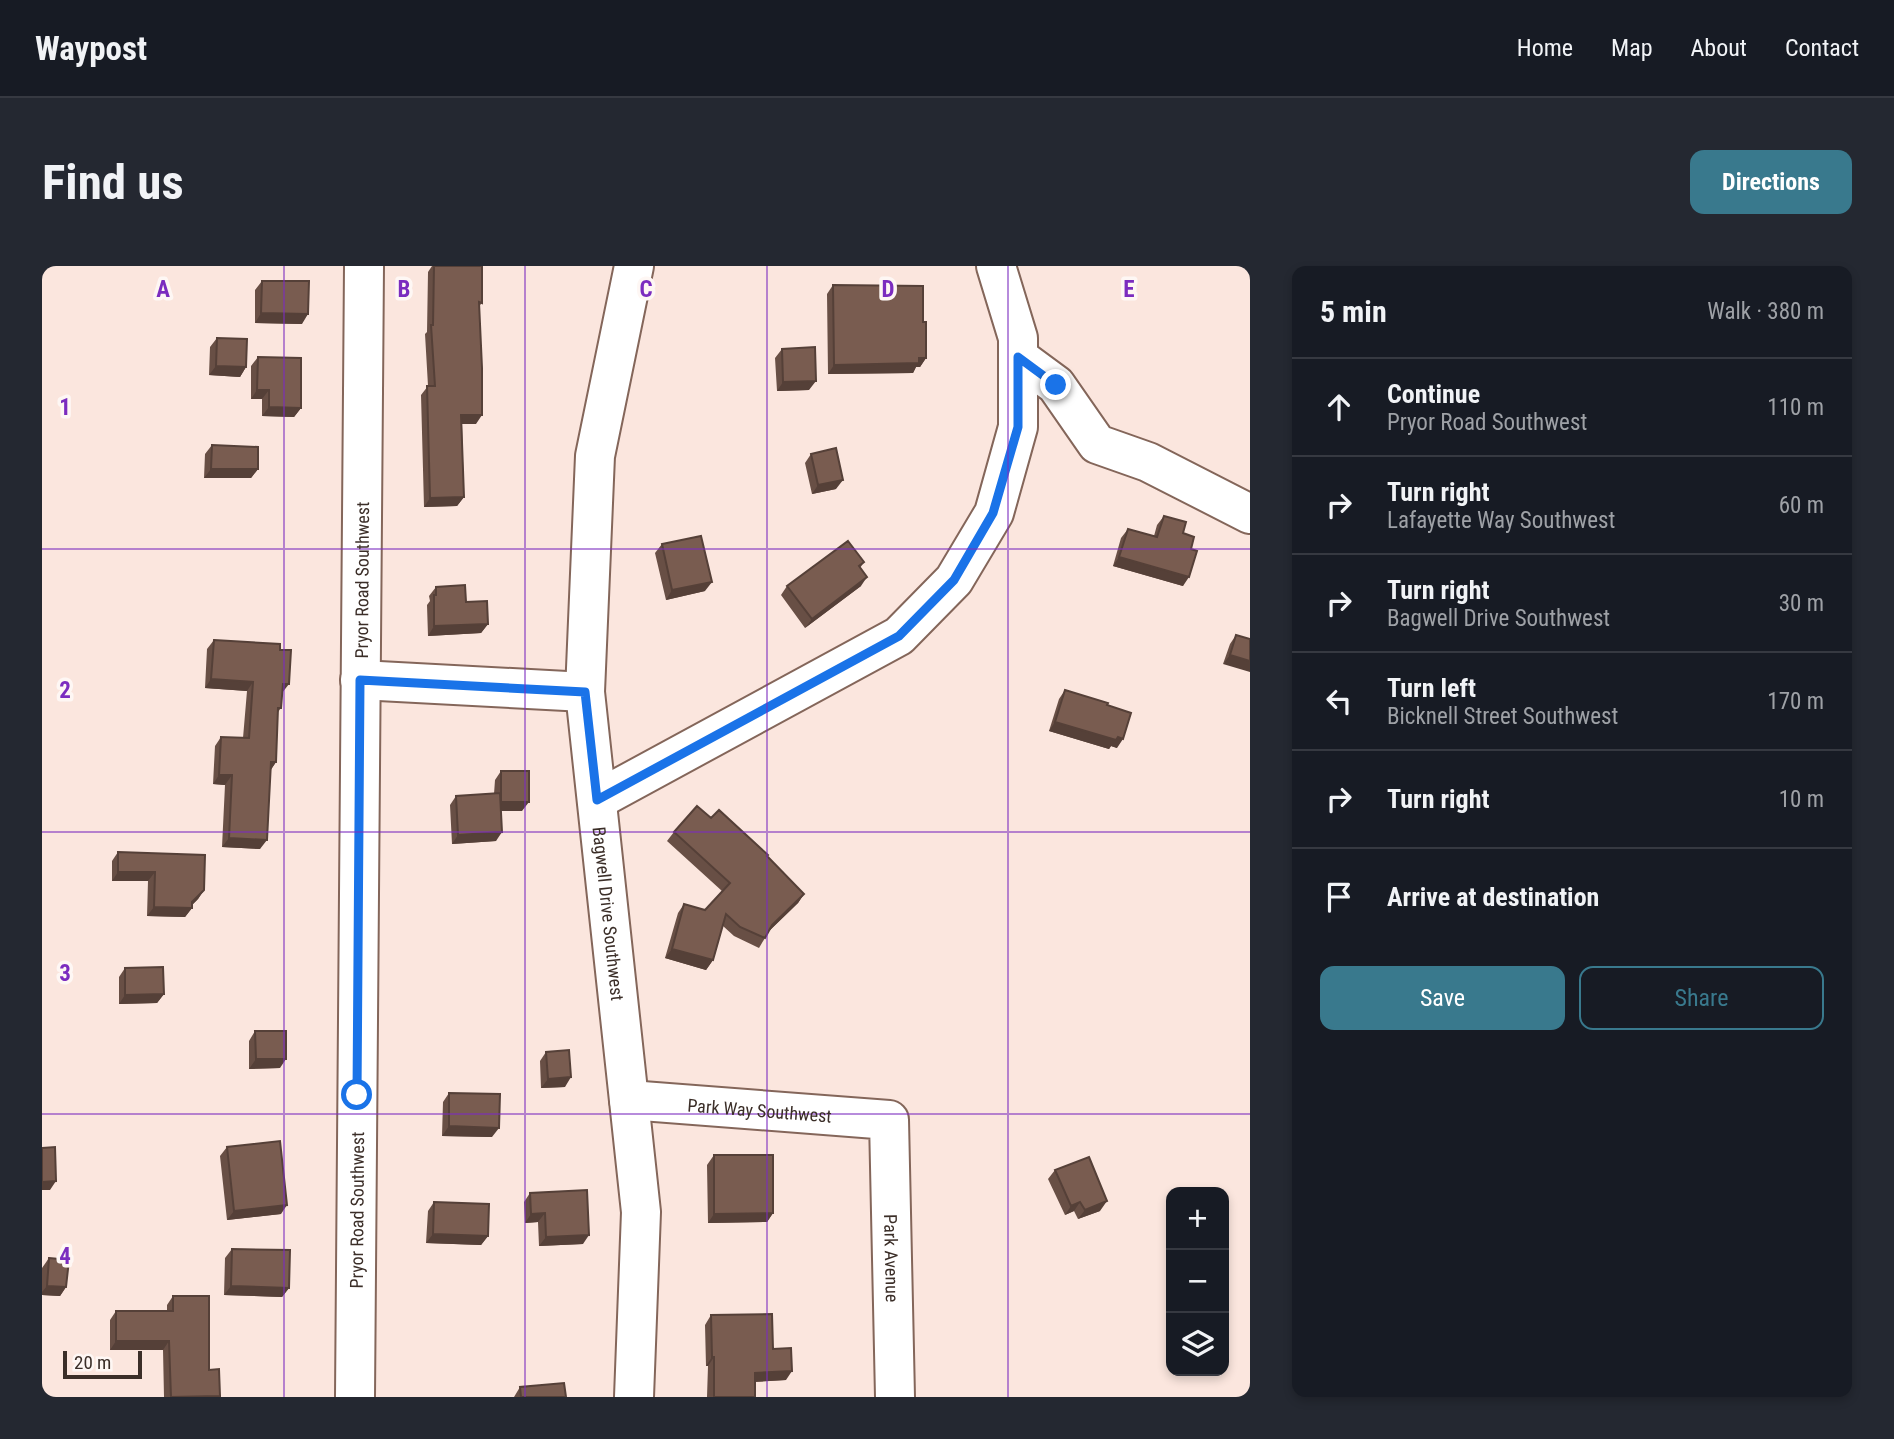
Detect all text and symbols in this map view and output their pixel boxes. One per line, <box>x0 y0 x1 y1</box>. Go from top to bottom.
text: Waypost <box>35 29 147 68</box>
text: Home <box>1517 34 1573 62</box>
text: Map <box>1611 34 1653 62</box>
text: About <box>1691 34 1747 62</box>
text: Contact <box>1785 34 1859 62</box>
button: Directions <box>1690 150 1852 214</box>
text: Find us <box>42 154 184 211</box>
text: A <box>156 276 170 303</box>
text: B <box>398 276 410 303</box>
text: C <box>639 276 653 303</box>
text: D <box>882 276 895 303</box>
text: E <box>1123 276 1135 303</box>
text: 5 min <box>1320 294 1387 329</box>
text: Walk · 380 m <box>1707 298 1824 325</box>
route end <box>1040 369 1071 400</box>
text: Continue <box>1387 379 1480 409</box>
icon: ahead <box>1320 388 1358 426</box>
text: 1 <box>59 394 71 421</box>
text: 110 m <box>1767 394 1824 421</box>
text: Pryor Road Southwest <box>1387 409 1587 436</box>
text: Turn right <box>1387 477 1489 507</box>
icon: right <box>1320 486 1358 524</box>
text: 60 m <box>1779 492 1824 519</box>
street label: Pryor Road Southwest <box>350 502 373 659</box>
text: Lafayette Way Southwest <box>1387 507 1615 534</box>
text: Turn right <box>1387 575 1489 605</box>
icon: right <box>1320 584 1358 622</box>
text: 30 m <box>1779 590 1824 617</box>
text: Bagwell Drive Southwest <box>1387 605 1610 632</box>
text: Turn left <box>1387 673 1476 703</box>
text: 2 <box>59 677 71 704</box>
icon: left <box>1320 682 1358 720</box>
text: 170 m <box>1767 688 1824 715</box>
text: Bicknell Street Southwest <box>1387 703 1618 730</box>
icon: right <box>1320 780 1358 818</box>
text: Turn right <box>1387 784 1489 814</box>
text: 10 m <box>1779 786 1824 813</box>
street label: Bagwell Drive Southwest <box>589 826 629 1002</box>
icon: arrive <box>1320 878 1358 916</box>
text: Arrive at destination <box>1387 882 1599 912</box>
text: 3 <box>59 960 71 987</box>
button: Save <box>1320 966 1565 1030</box>
button: Share <box>1579 966 1824 1030</box>
route start <box>341 1079 372 1110</box>
street label: Park Way Southwest <box>687 1094 833 1126</box>
street label: Pryor Road Southwest <box>345 1132 368 1288</box>
map controls <box>1166 1187 1229 1376</box>
button: + <box>1166 1187 1229 1250</box>
street label: Park Avenue <box>881 1214 903 1302</box>
text: 4 <box>59 1243 71 1270</box>
button: − <box>1166 1250 1229 1313</box>
button: layers <box>1166 1313 1229 1376</box>
scale bar <box>63 1348 142 1380</box>
text: 20 m <box>74 1351 111 1374</box>

